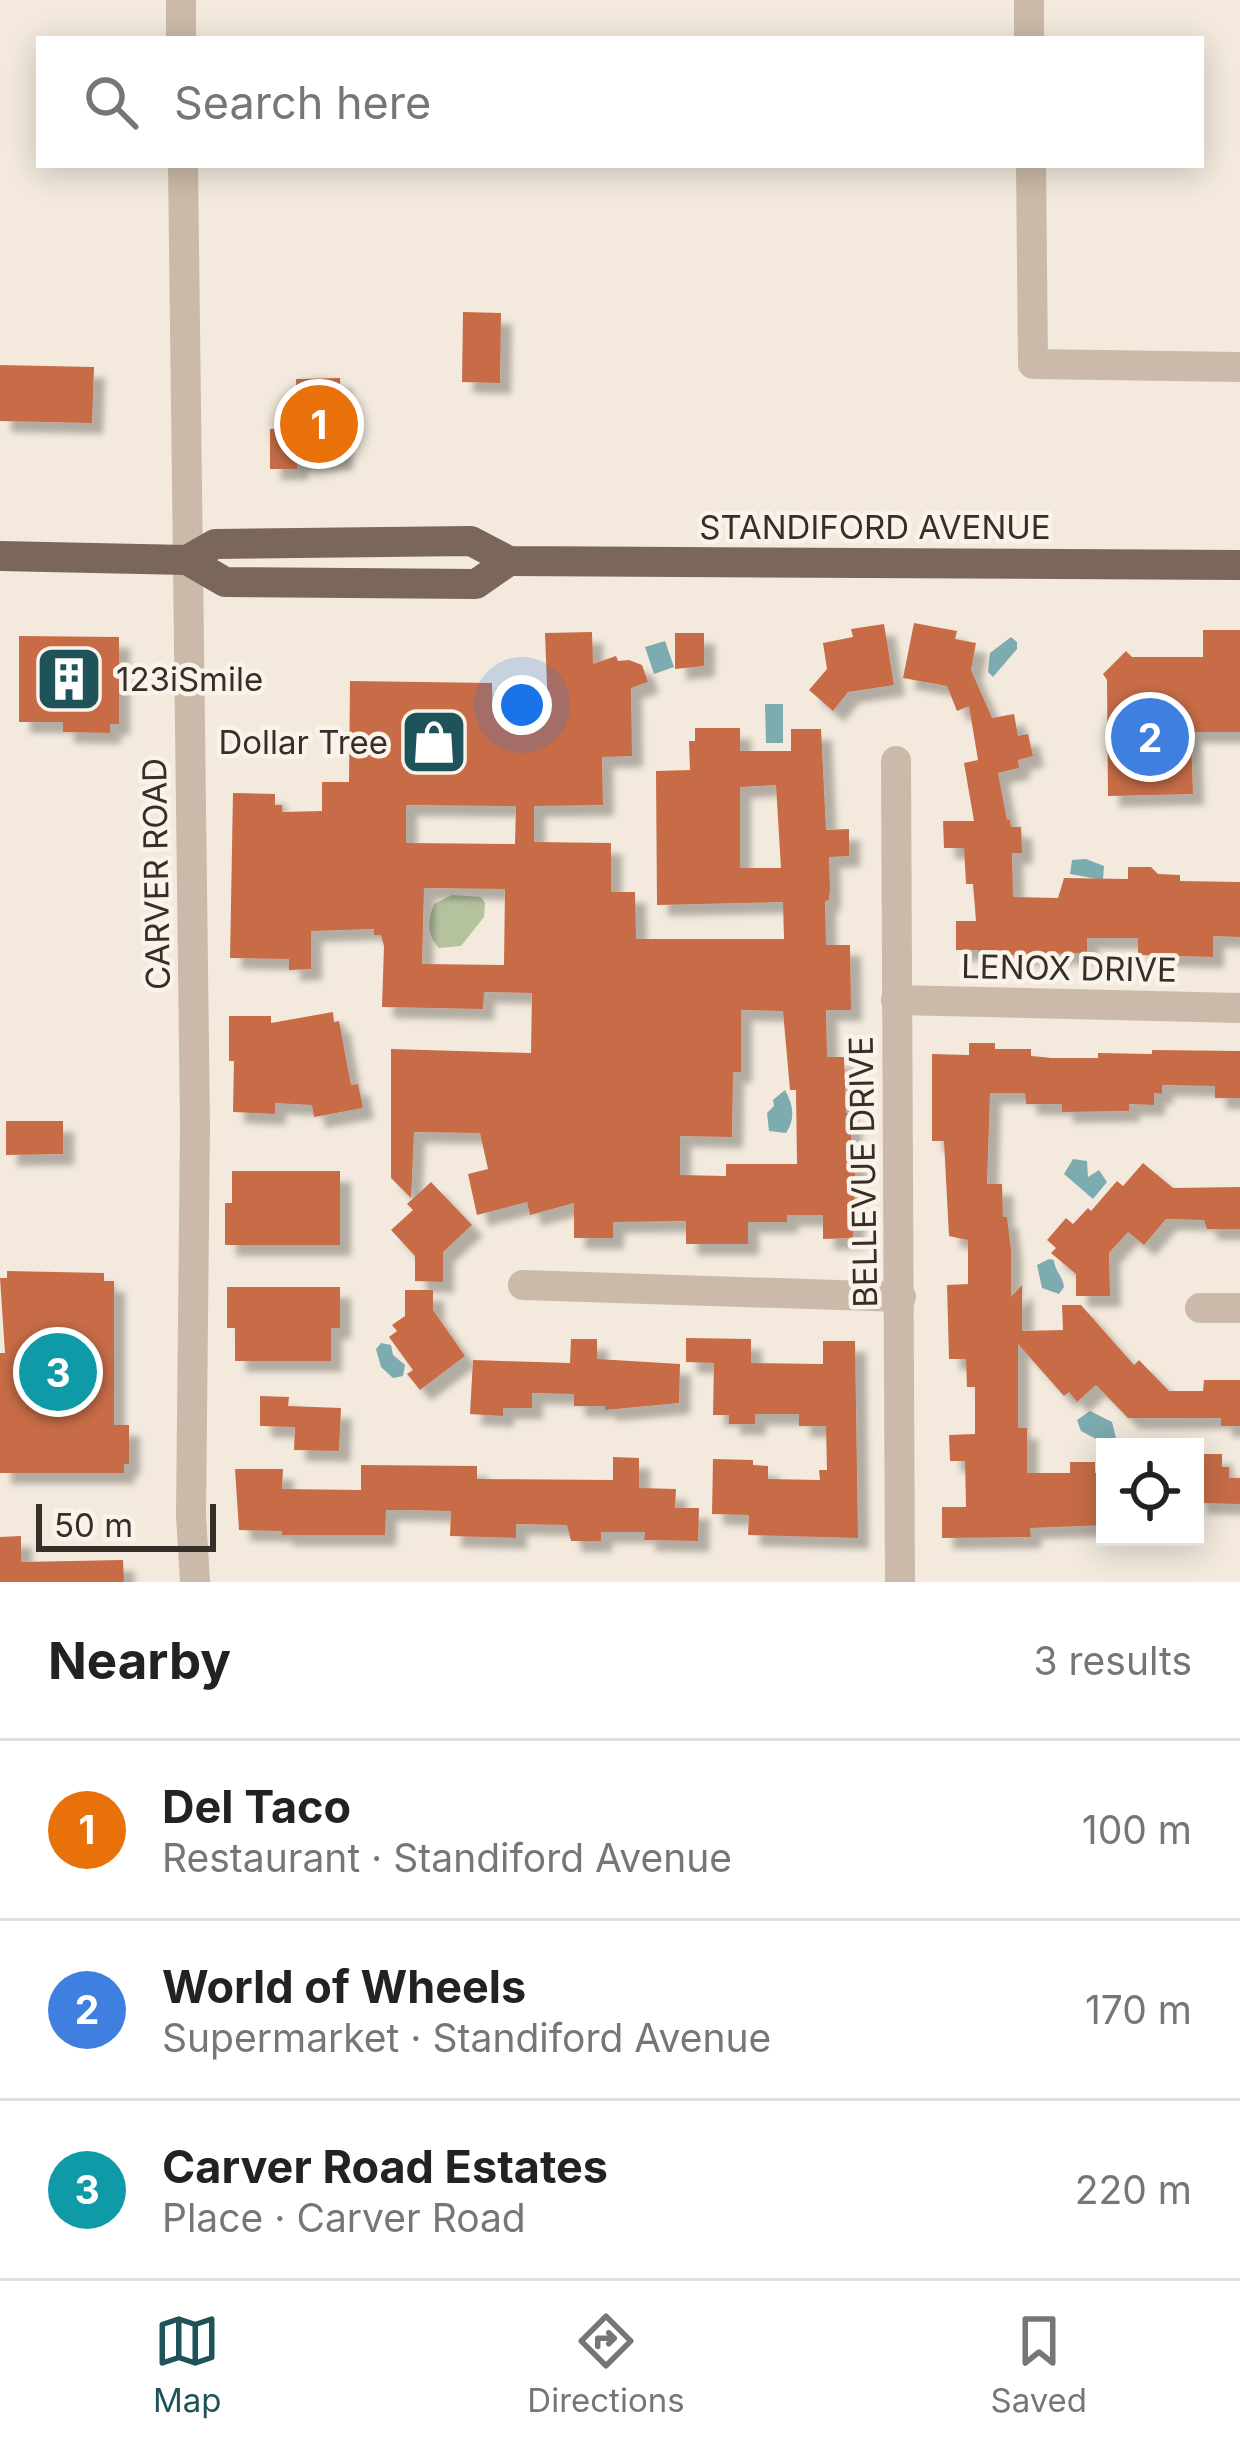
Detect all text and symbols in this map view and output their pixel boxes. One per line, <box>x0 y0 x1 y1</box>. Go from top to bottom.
search box <box>36 36 1204 168</box>
icon: search <box>78 69 144 135</box>
text: Search here <box>174 75 431 130</box>
pin: 1 <box>280 379 358 469</box>
street label: STANDIFORD AVENUE <box>699 507 1051 547</box>
building icon: 123iSmile <box>34 644 104 714</box>
place label: 123iSmile <box>116 659 263 699</box>
your location <box>492 675 552 735</box>
pin: 2 <box>1111 692 1189 782</box>
shop icon: Dollar Tree <box>399 707 469 777</box>
place label: Dollar Tree <box>218 722 388 762</box>
street label: CARVER ROAD <box>134 758 178 990</box>
street label: LENOX DRIVE <box>961 946 1177 990</box>
street label: BELLEVUE DRIVE <box>841 1036 885 1308</box>
pin: 3 <box>19 1327 97 1417</box>
map controls <box>1096 1438 1204 1546</box>
button: locate <box>1096 1438 1204 1546</box>
scale bar <box>36 1498 216 1551</box>
text: 50 m <box>54 1505 133 1545</box>
text: Nearby <box>48 1630 231 1691</box>
text: 3 results <box>1034 1637 1192 1684</box>
text: Del Taco <box>162 1779 351 1834</box>
text: 1 <box>79 1806 95 1853</box>
text: 100 m <box>1082 1806 1192 1853</box>
text: Restaurant · Standiford Avenue <box>162 1834 732 1881</box>
text: World of Wheels <box>162 1959 526 2014</box>
text: 2 <box>75 1986 99 2033</box>
text: 170 m <box>1085 1986 1192 2033</box>
text: Supermarket · Standiford Avenue <box>162 2014 771 2061</box>
text: Carver Road Estates <box>162 2139 608 2194</box>
text: 3 <box>74 2166 100 2213</box>
text: 220 m <box>1075 2166 1192 2213</box>
text: Place · Carver Road <box>162 2194 526 2241</box>
tab: Map <box>153 2308 221 2420</box>
tab: Directions <box>527 2308 685 2420</box>
tab: Saved <box>990 2308 1087 2420</box>

